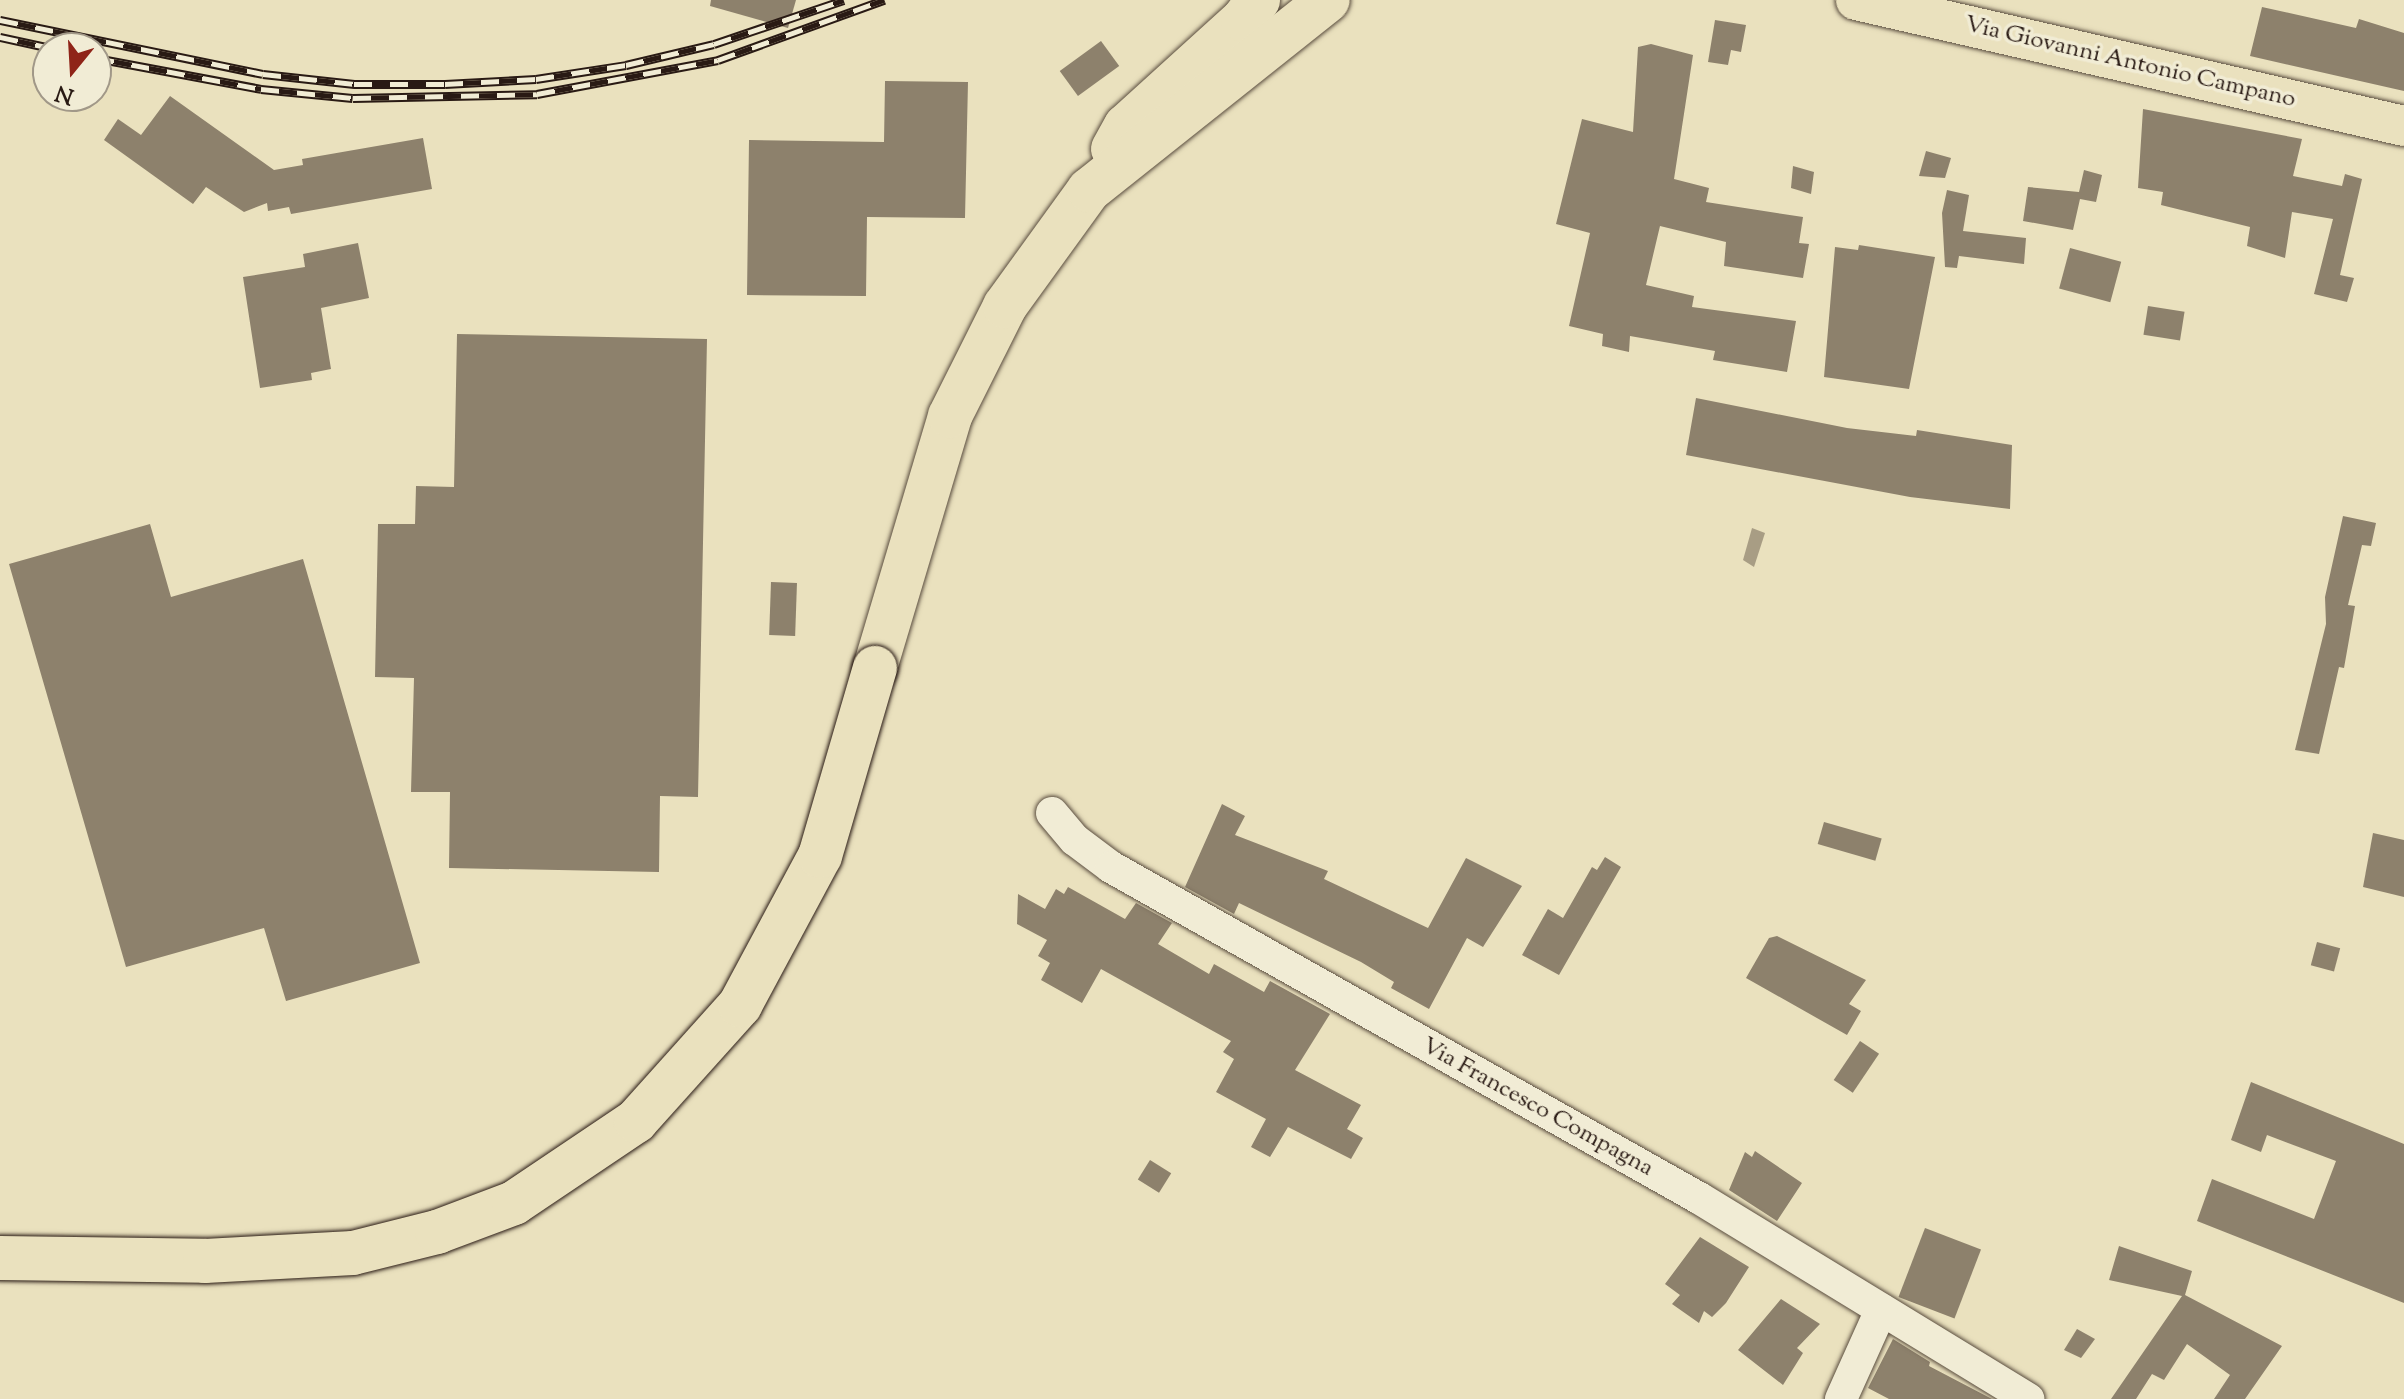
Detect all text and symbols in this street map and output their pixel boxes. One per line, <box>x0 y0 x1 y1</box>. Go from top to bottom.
street label: Via Giovanni Antonio Campano <box>1962 11 2298 115</box>
north arrow <box>32 32 112 112</box>
text: N <box>52 75 78 111</box>
street label: Via Francesco Compagna <box>1416 1032 1658 1184</box>

